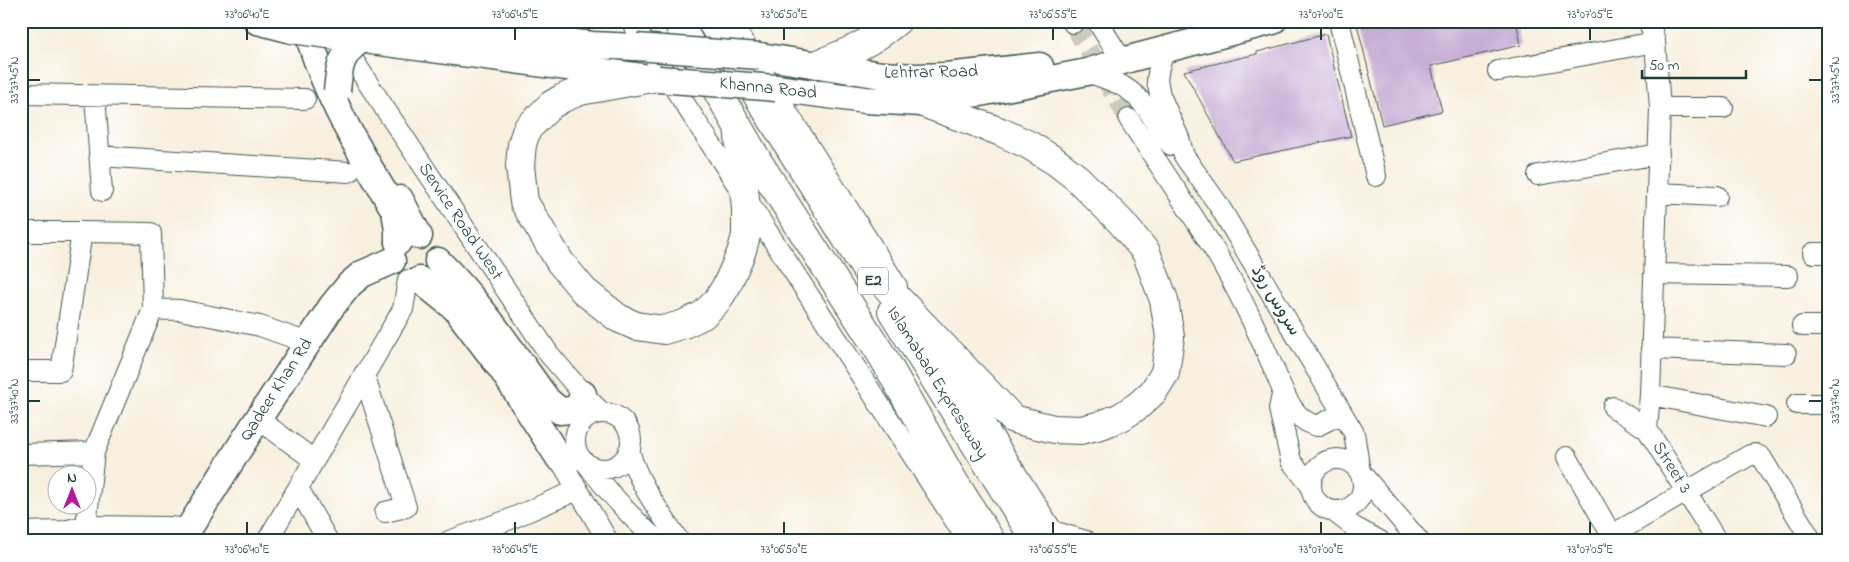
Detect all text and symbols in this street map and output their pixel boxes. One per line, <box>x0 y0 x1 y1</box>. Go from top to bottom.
text: 73°06'40"E <box>224 6 270 24</box>
text: 73°06'45"E <box>492 6 538 24</box>
text: 73°06'50"E <box>761 6 807 24</box>
text: 73°06'55"E <box>1029 6 1077 24</box>
text: 73°07'00"E <box>1299 6 1343 24</box>
text: 73°07'05"E <box>1567 6 1613 24</box>
scale bar <box>1642 48 1745 80</box>
text: 50 m <box>1649 55 1680 77</box>
text: 33°37'45"N <box>6 56 24 104</box>
text: 33°37'45"N <box>1827 56 1845 104</box>
street label: Lehtrar Road <box>884 59 978 87</box>
street label: Khanna Road <box>718 71 818 107</box>
street label: Service Road West <box>411 158 509 286</box>
street label: سروس روڈ <box>1244 261 1306 341</box>
road number: E2 <box>858 268 888 294</box>
street label: Islamabad Expressway <box>879 302 995 464</box>
street label: Qadeer Khan Rd <box>234 333 320 447</box>
text: 33°37'40"N <box>6 378 24 424</box>
text: 33°37'40"N <box>1827 378 1845 424</box>
street label: Street 3 <box>1645 437 1697 499</box>
north arrow <box>48 464 98 514</box>
text: N <box>67 468 77 489</box>
text: 73°06'40"E <box>224 541 270 559</box>
text: 73°06'45"E <box>492 541 538 559</box>
text: 73°06'50"E <box>761 541 807 559</box>
text: 73°06'55"E <box>1029 541 1077 559</box>
text: 73°07'00"E <box>1299 541 1343 559</box>
text: 73°07'05"E <box>1567 541 1613 559</box>

